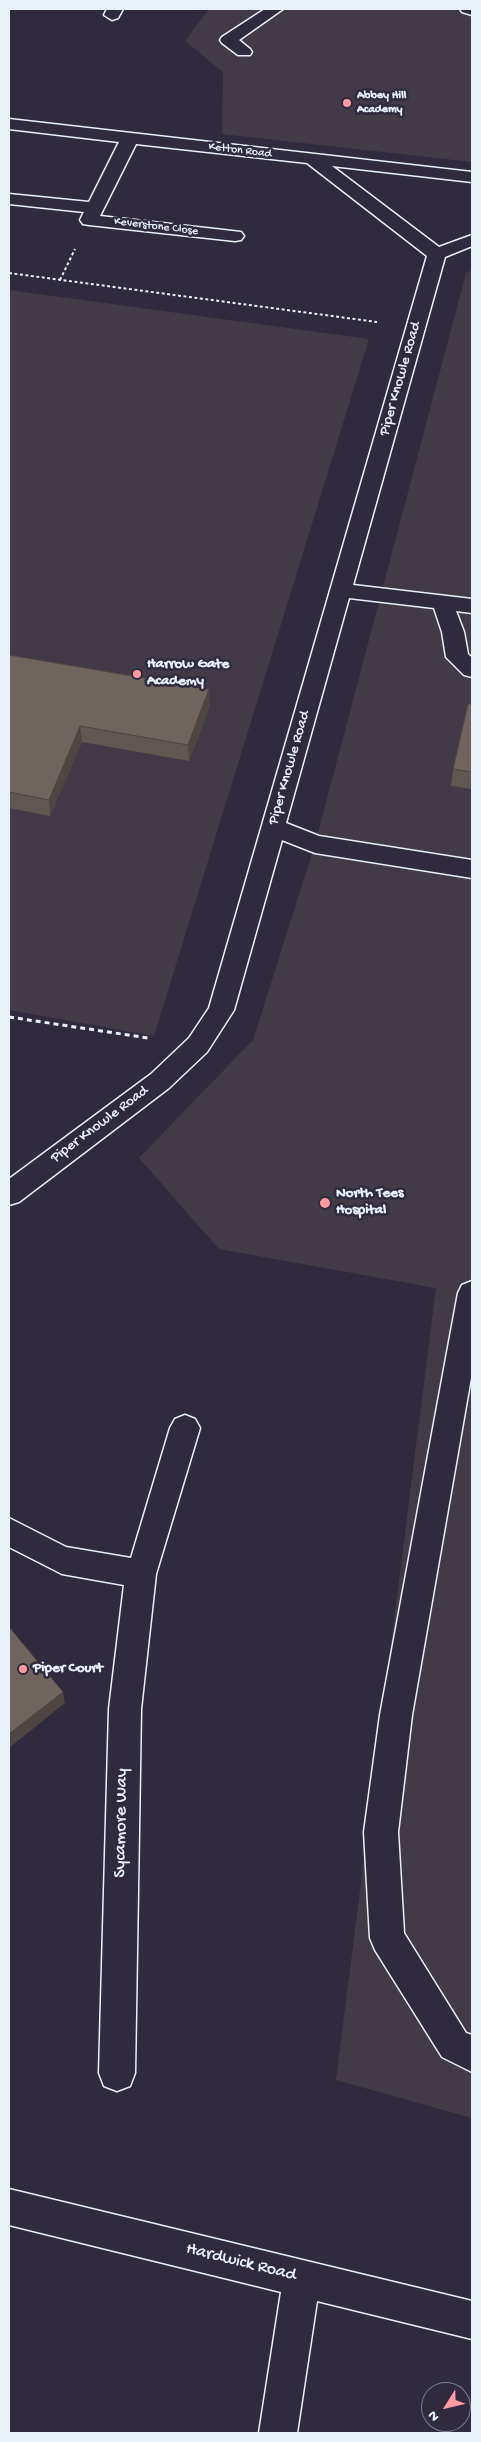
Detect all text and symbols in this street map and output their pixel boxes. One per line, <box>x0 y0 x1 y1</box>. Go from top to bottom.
place label: Abbey Hill Academy <box>357 89 406 117</box>
marker: Abbey Hill Academy <box>341 97 353 109</box>
street label: Ketton Road <box>208 140 272 162</box>
street label: Keverstone Close <box>113 215 199 239</box>
street label: Piper Knowle Road <box>376 320 426 438</box>
place label: Harrow Gate Academy <box>147 656 229 691</box>
marker: Harrow Gate Academy <box>131 668 143 680</box>
street label: Piper Knowle Road <box>265 709 315 827</box>
street label: Piper Knowle Road <box>48 1082 152 1168</box>
place label: North Tees Hospital <box>336 1185 403 1220</box>
marker: North Tees Hospital <box>318 1196 332 1210</box>
place label: Piper Court <box>33 1660 103 1678</box>
marker: Piper Court <box>17 1663 29 1675</box>
street label: Sycamore Way <box>110 1768 134 1878</box>
street label: Hardwick Road <box>184 2239 298 2287</box>
north arrow <box>421 2382 471 2432</box>
text: N <box>425 2407 444 2424</box>

